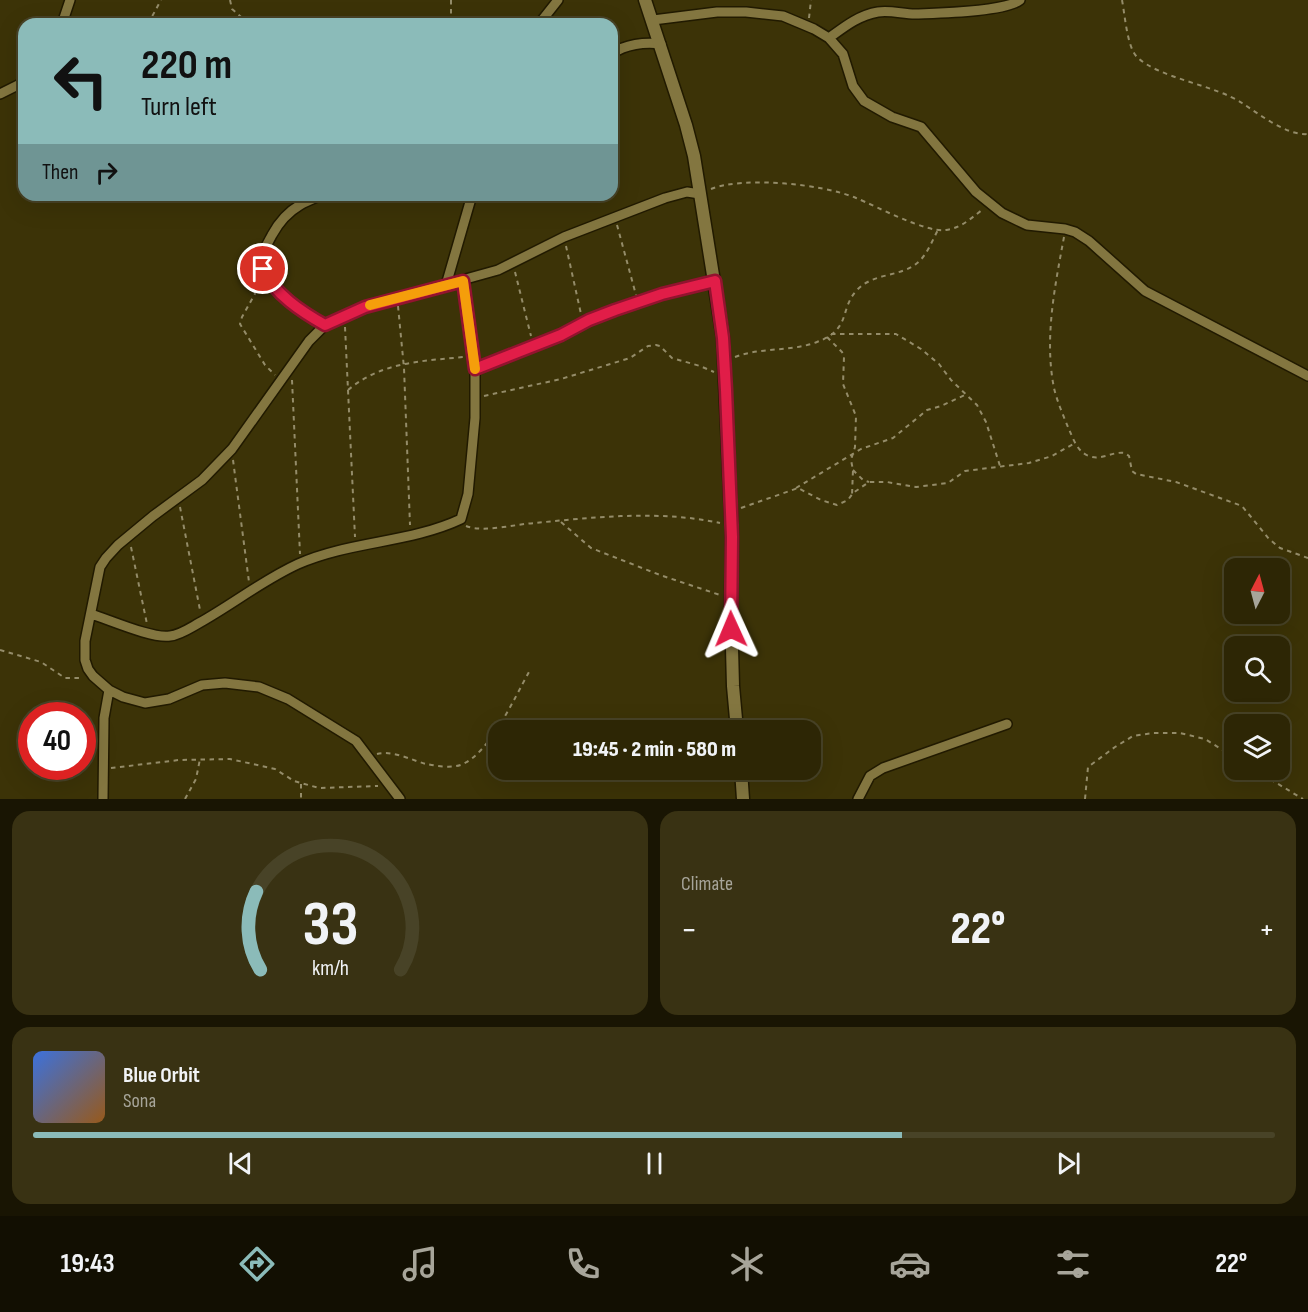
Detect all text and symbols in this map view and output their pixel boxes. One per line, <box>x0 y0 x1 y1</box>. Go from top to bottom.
text: 220 m <box>141 40 232 91</box>
icon: left <box>42 42 120 120</box>
text: Turn left <box>141 91 217 123</box>
icon: right <box>90 156 123 189</box>
text: Then <box>42 159 78 186</box>
pin <box>237 243 288 294</box>
icon: arrive <box>246 252 279 285</box>
north arrow <box>1224 558 1290 624</box>
map controls <box>1224 558 1290 780</box>
position arrow <box>699 597 763 661</box>
button: search <box>1224 636 1290 702</box>
speed limit sign: 40 <box>18 702 96 780</box>
button: layers <box>1224 714 1290 780</box>
text: 19:45 · 2 min · 580 m <box>573 736 736 763</box>
text: Climate <box>681 872 733 896</box>
text: 33 <box>302 888 358 963</box>
text: 22° <box>950 902 1006 957</box>
text: − <box>681 910 697 950</box>
text: + <box>1259 910 1275 950</box>
text: km/h <box>311 956 349 981</box>
text: Blue Orbit <box>123 1062 200 1089</box>
text: Sona <box>123 1089 156 1113</box>
icon: previous <box>224 1147 257 1180</box>
icon: pause <box>638 1147 671 1180</box>
icon: next <box>1052 1147 1085 1180</box>
icon: directions <box>236 1243 278 1285</box>
icon: music <box>399 1243 441 1285</box>
icon: phone <box>562 1243 604 1285</box>
icon: climate <box>726 1243 768 1285</box>
icon: car <box>889 1243 931 1285</box>
icon: filters <box>1052 1243 1094 1285</box>
text: 19:43 <box>61 1248 115 1280</box>
text: 22° <box>1215 1248 1247 1280</box>

